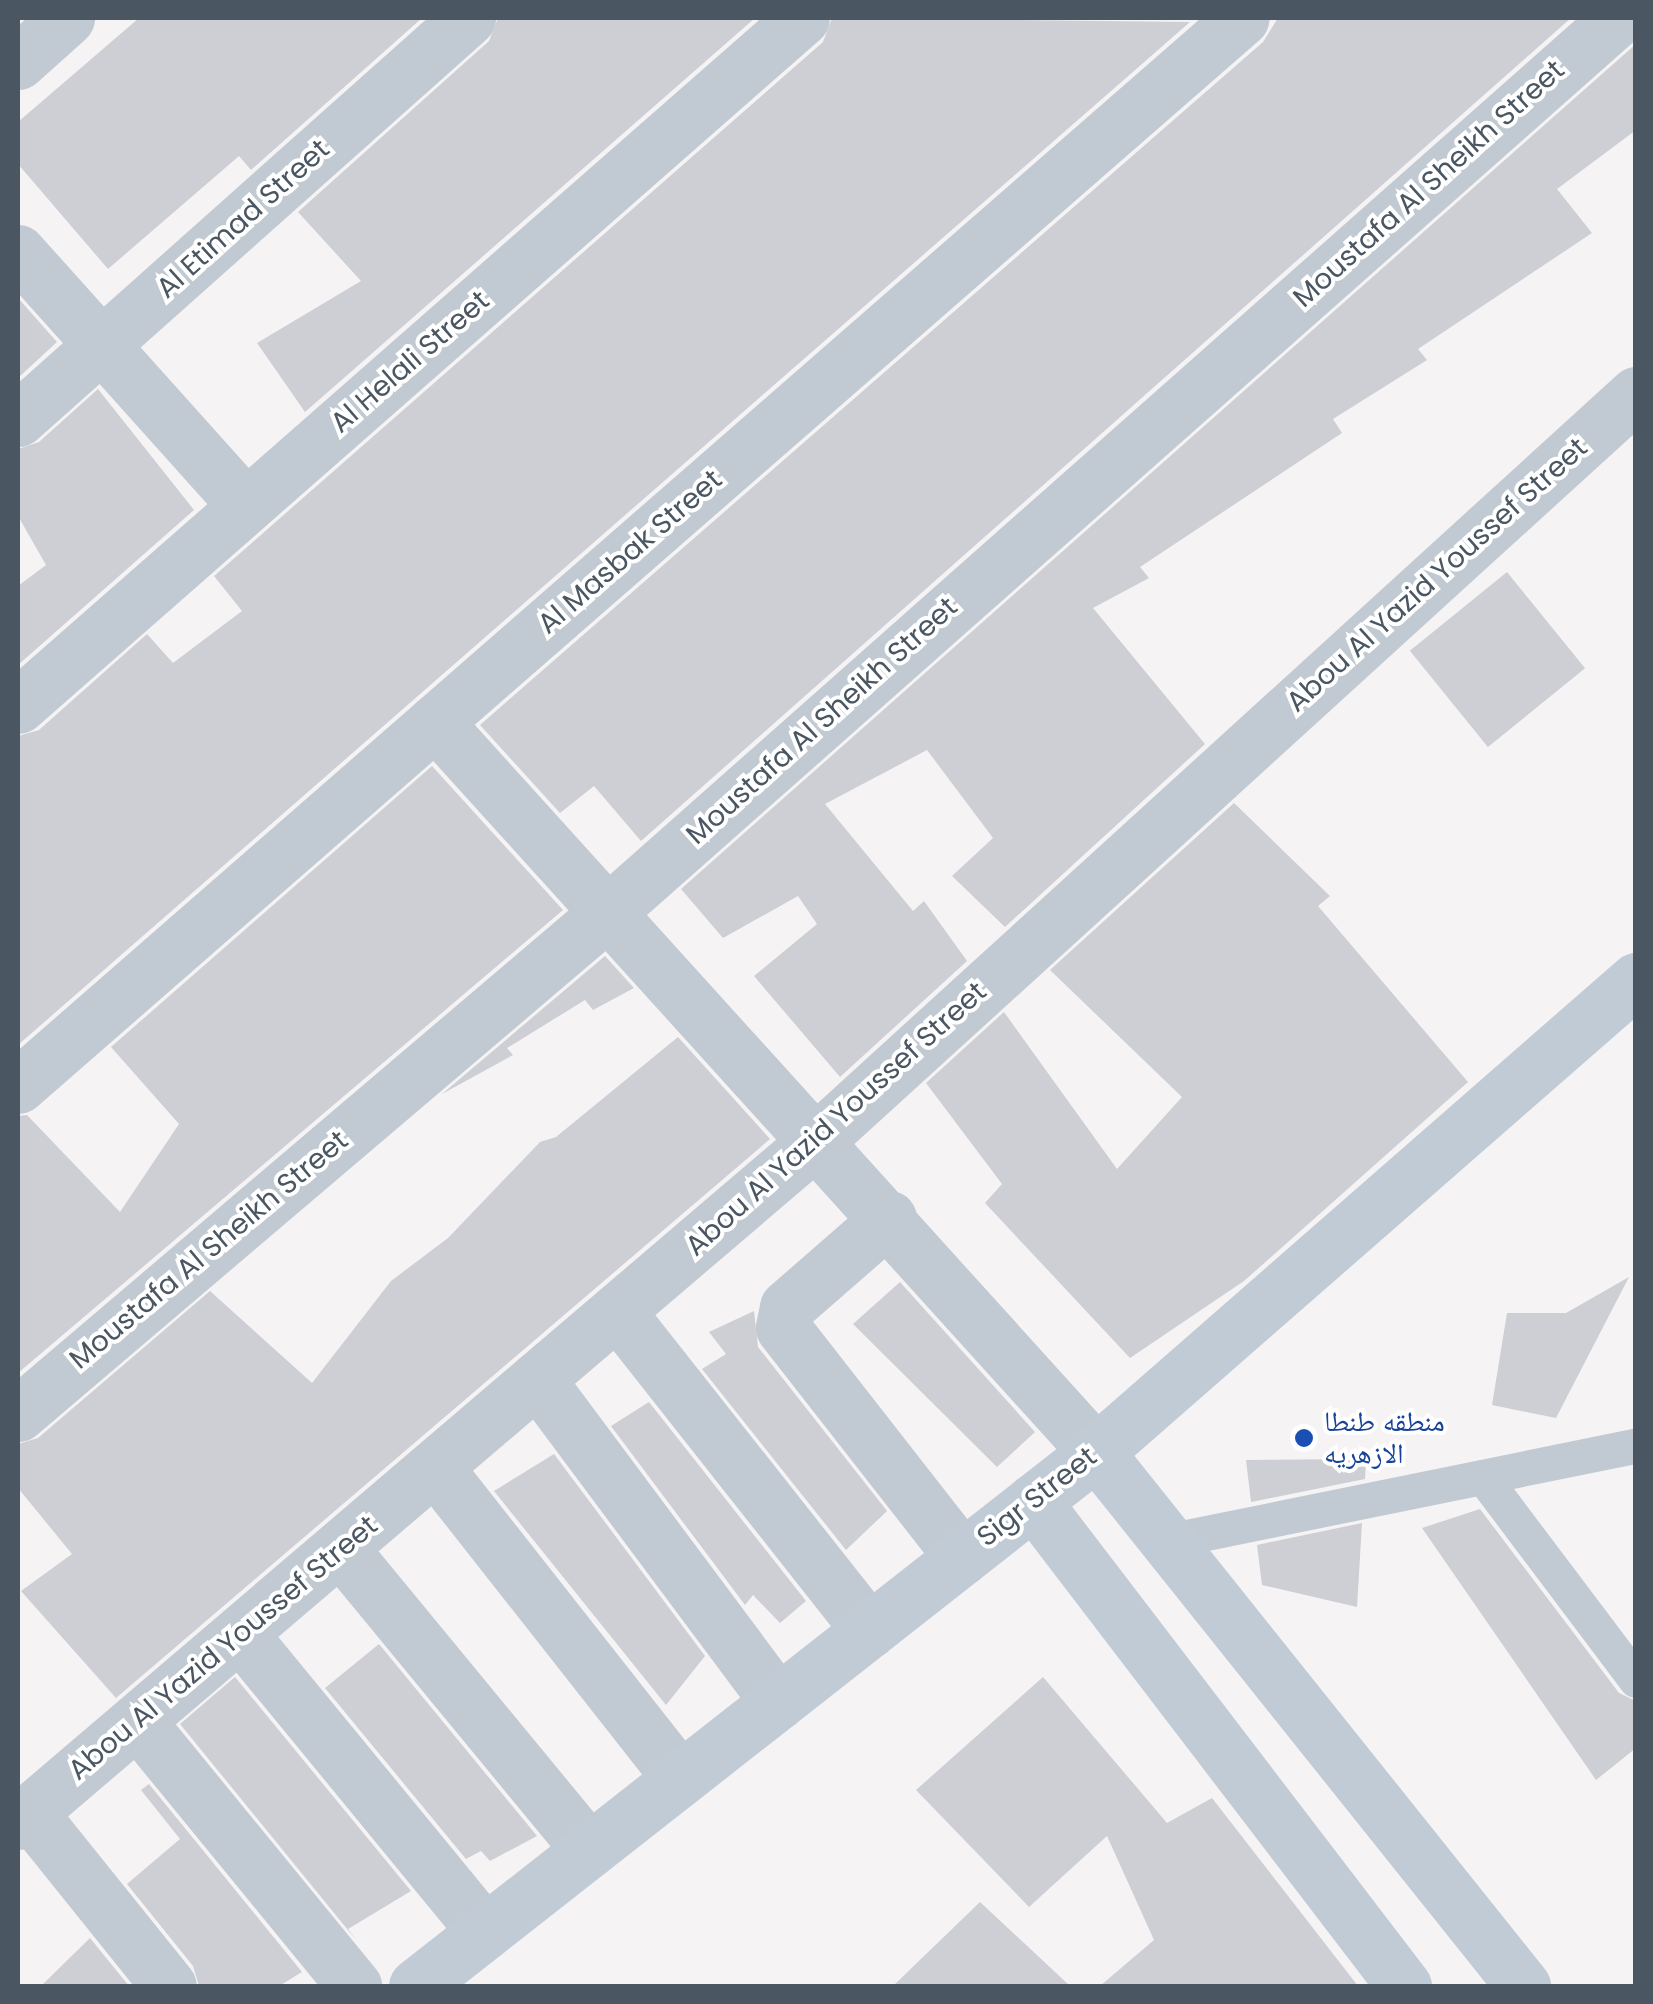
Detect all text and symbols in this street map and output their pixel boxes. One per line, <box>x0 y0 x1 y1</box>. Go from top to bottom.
street label: Moustafa Al Sheikh Street <box>1287 53 1571 315</box>
street label: Al Etimad Street <box>150 133 336 305</box>
street label: Al Helali Street <box>324 284 496 440</box>
street label: Abou Al Yazid Youssef Street <box>1280 431 1594 719</box>
street label: Al Masbak Street <box>531 463 729 641</box>
street label: Moustafa Al Sheikh Street <box>680 590 964 852</box>
street label: Abou Al Yazid Youssef Street <box>679 975 993 1263</box>
street label: Moustafa Al Sheikh Street <box>63 1124 355 1376</box>
place label: منطقه طنطا الازهريه <box>1324 1405 1445 1471</box>
marker: منطقه طنطا الازهريه <box>1293 1427 1315 1449</box>
street label: Sigr Street <box>971 1440 1103 1554</box>
street label: Abou Al Yazid Youssef Street <box>62 1509 384 1787</box>

